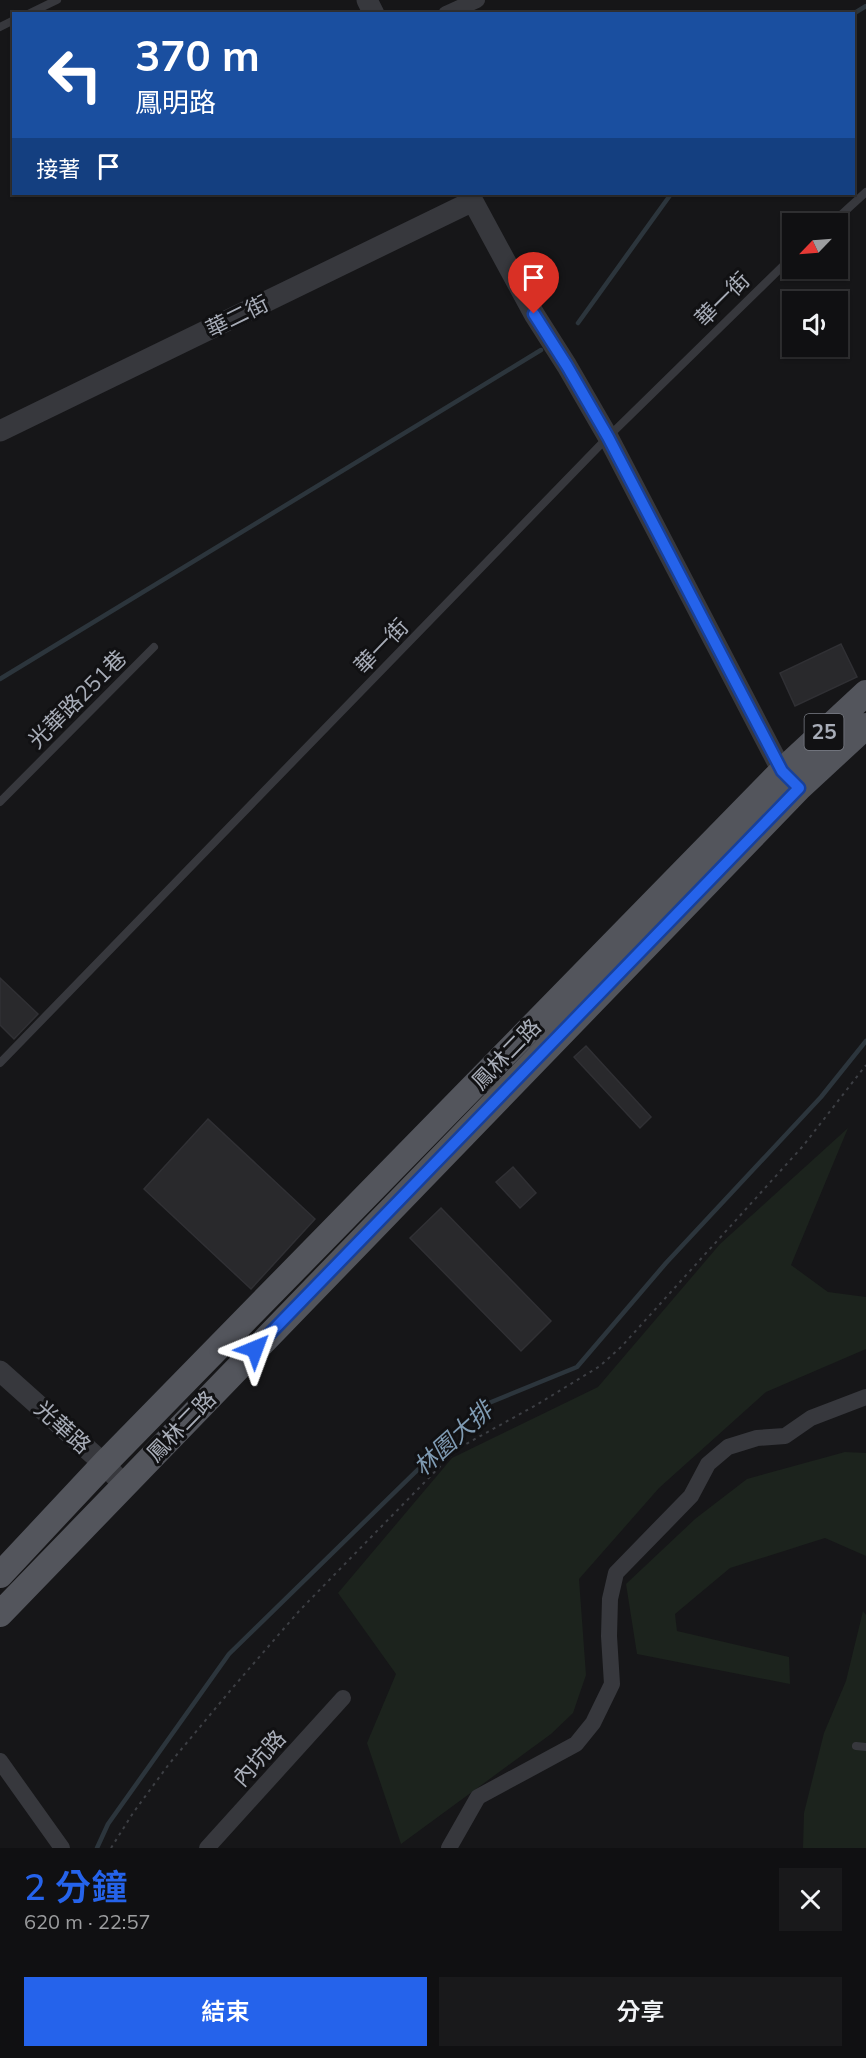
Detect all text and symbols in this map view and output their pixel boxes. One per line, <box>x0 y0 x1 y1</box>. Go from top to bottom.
text: 370 m <box>135 29 260 82</box>
icon: left <box>36 36 114 114</box>
text: 鳳明路 <box>135 85 216 119</box>
icon: arrive <box>92 150 125 183</box>
text: 接著 <box>36 155 80 183</box>
north arrow <box>782 213 848 279</box>
map controls <box>782 213 848 357</box>
pin <box>508 252 559 314</box>
icon: arrive <box>517 261 550 294</box>
street label: 華一街 <box>689 266 755 332</box>
street label: 華二街 <box>201 289 273 343</box>
button: sound <box>782 291 848 357</box>
street label: 華一街 <box>348 613 414 679</box>
street label: 光華路251巷 <box>22 644 132 754</box>
road number: 25 <box>804 714 844 750</box>
street label: 鳳林二路 <box>465 1013 547 1095</box>
position arrow <box>223 1317 287 1381</box>
street label: 鳳林二路 <box>140 1385 222 1467</box>
water label: 林園大排 <box>407 1393 500 1482</box>
street label: 光華路 <box>29 1395 97 1459</box>
street label: 內坑路 <box>227 1724 291 1792</box>
text: 2 分鐘 <box>24 1864 127 1909</box>
button: close <box>779 1868 842 1931</box>
text: 620 m · 22:57 <box>24 1909 150 1934</box>
button: 結束 <box>24 1977 427 2046</box>
button: 分享 <box>439 1977 842 2046</box>

